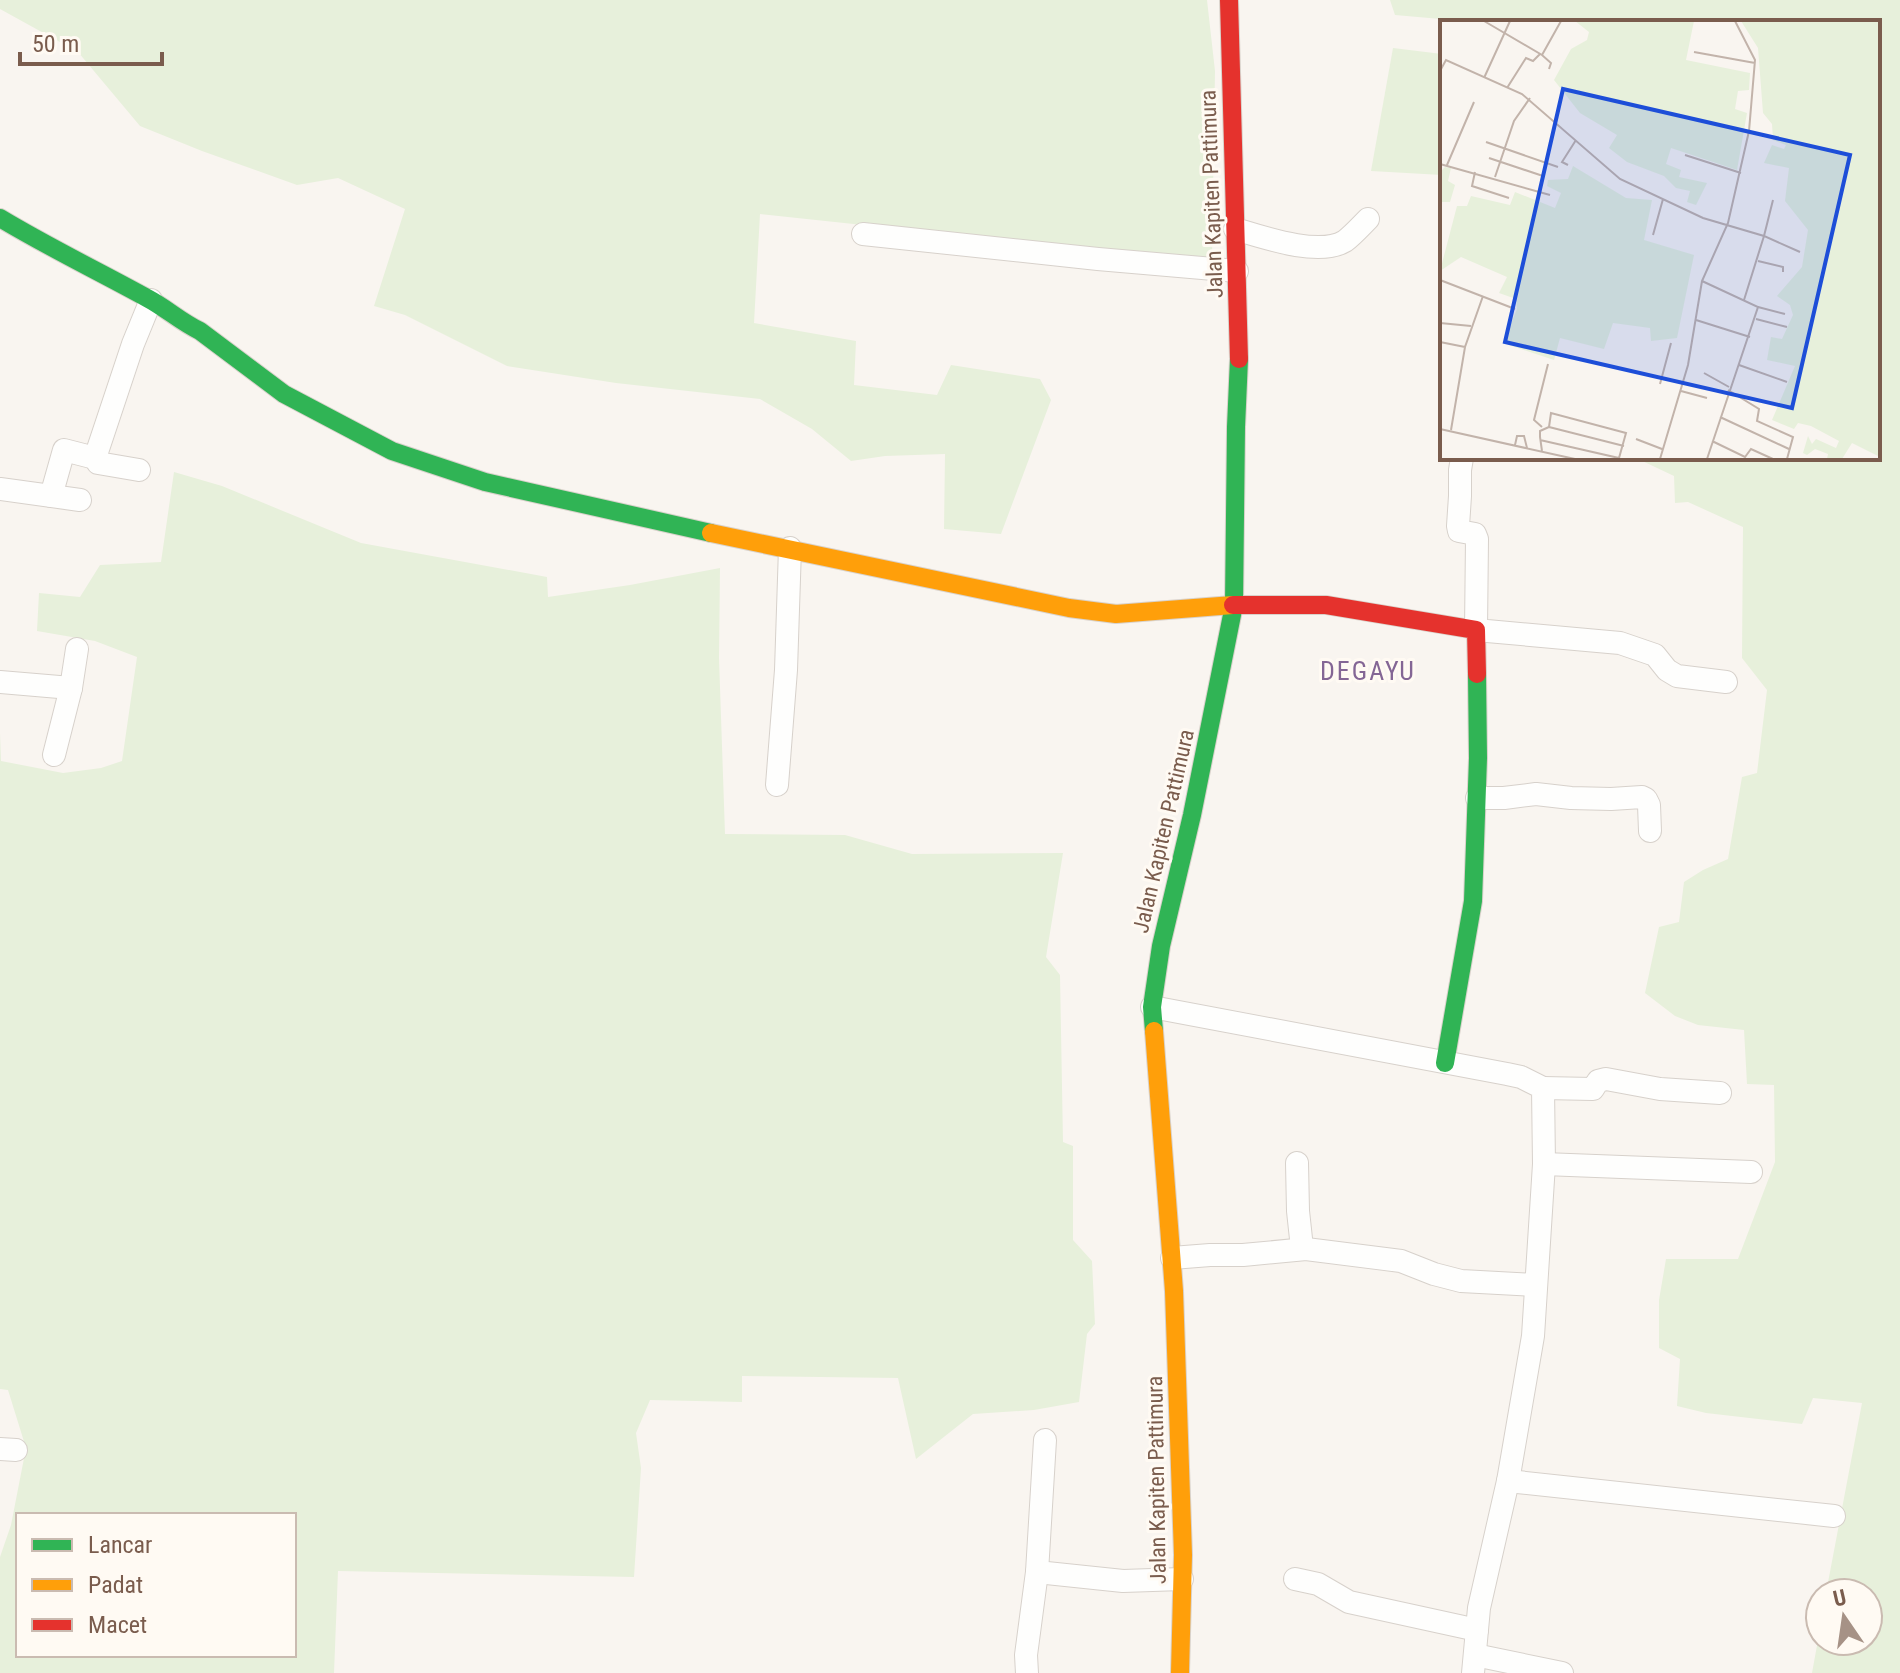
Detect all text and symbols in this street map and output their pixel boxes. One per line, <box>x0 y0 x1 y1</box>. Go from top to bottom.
scale bar <box>20 16 162 66</box>
inset map <box>1440 20 1880 460</box>
text: 50 m <box>32 30 79 58</box>
street label: Jalan Kapiten Pattimura <box>1195 90 1228 298</box>
district label: DEGAYU <box>1320 656 1416 686</box>
street label: Jalan Kapiten Pattimura <box>1128 727 1199 935</box>
street label: Jalan Kapiten Pattimura <box>1142 1376 1171 1584</box>
legend <box>16 1513 296 1657</box>
text: Lancar <box>88 1531 152 1559</box>
text: Padat <box>88 1571 143 1599</box>
north arrow <box>1804 1577 1884 1657</box>
text: U <box>1831 1584 1849 1612</box>
text: Macet <box>88 1611 147 1639</box>

